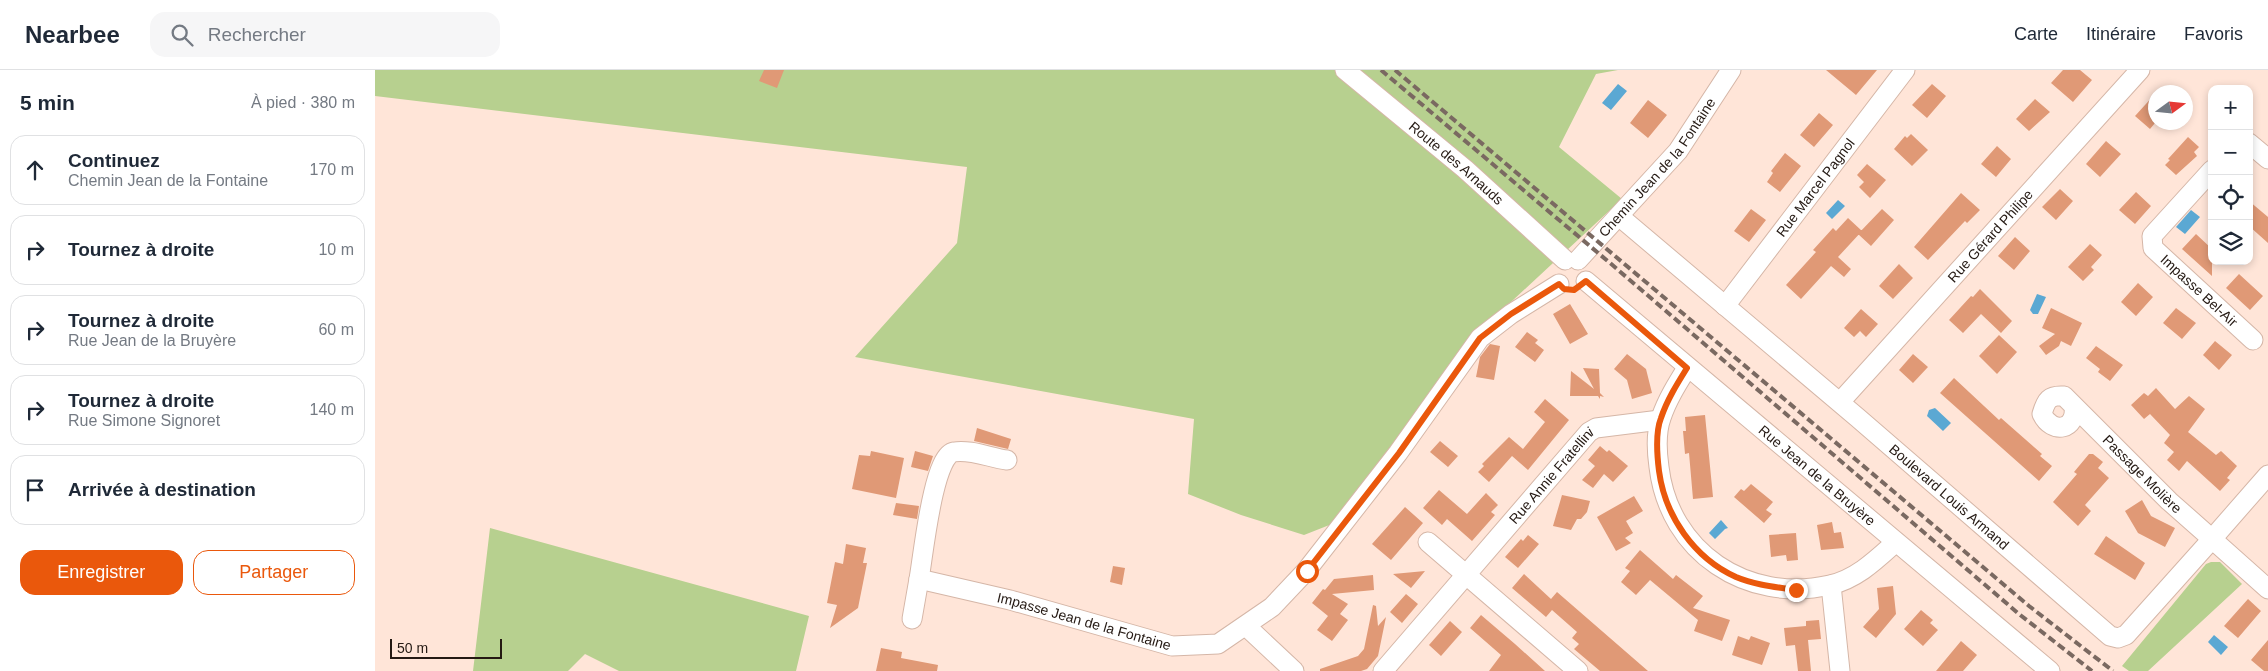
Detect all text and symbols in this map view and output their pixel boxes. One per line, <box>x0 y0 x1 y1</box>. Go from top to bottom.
search box <box>150 12 500 57</box>
text: Nearbee <box>25 21 120 48</box>
icon: search <box>168 21 196 49</box>
text: Rechercher <box>208 24 306 45</box>
text: Carte <box>2014 24 2058 44</box>
text: Itinéraire <box>2086 24 2156 44</box>
text: Favoris <box>2184 24 2243 44</box>
north arrow <box>2148 85 2193 130</box>
map controls <box>2208 85 2253 265</box>
button: + <box>2208 85 2253 130</box>
text: 5 min <box>20 91 75 114</box>
text: À pied · 380 m <box>251 94 355 111</box>
street label: Chemin Jean de la Fontaine <box>1595 95 1719 240</box>
street label: Route des Arnauds <box>1406 118 1507 208</box>
button: − <box>2208 130 2253 175</box>
street label: Rue Marcel Pagnol <box>1773 135 1858 240</box>
text: Continuez <box>68 150 160 171</box>
icon: ahead <box>21 156 49 184</box>
text: 170 m <box>310 161 354 178</box>
text: Chemin Jean de la Fontaine <box>68 172 268 189</box>
button: locate <box>2208 175 2253 220</box>
street label: Rue Gérard Philipe <box>1944 186 2036 285</box>
button: layers <box>2208 220 2253 265</box>
icon: right <box>21 236 49 264</box>
text: Tournez à droite <box>68 239 214 260</box>
text: 10 m <box>318 241 354 258</box>
street label: Impasse Bel-Air <box>2157 251 2241 330</box>
text: Tournez à droite <box>68 310 214 331</box>
icon: right <box>21 316 49 344</box>
text: 60 m <box>318 321 354 338</box>
text: Rue Jean de la Bruyère <box>68 332 236 349</box>
text: Tournez à droite <box>68 390 214 411</box>
icon: right <box>21 396 49 424</box>
text: 140 m <box>310 401 354 418</box>
text: Rue Simone Signoret <box>68 412 220 429</box>
street label: Rue Jean de la Bruyère <box>1756 422 1879 529</box>
street label: Rue Annie Fratellini <box>1506 423 1596 527</box>
street label: Passage Molière <box>2100 432 2185 517</box>
street label: Boulevard Louis Armand <box>1886 441 2012 553</box>
icon: arrive <box>21 476 49 504</box>
text: Arrivée à destination <box>68 479 256 500</box>
button: Enregistrer <box>20 550 183 595</box>
button: Partager <box>193 550 355 595</box>
route start <box>1296 560 1319 583</box>
route end <box>1785 579 1808 602</box>
street label: Impasse Jean de la Fontaine <box>996 589 1173 653</box>
scale bar <box>390 636 503 659</box>
text: 50 m <box>397 640 428 656</box>

